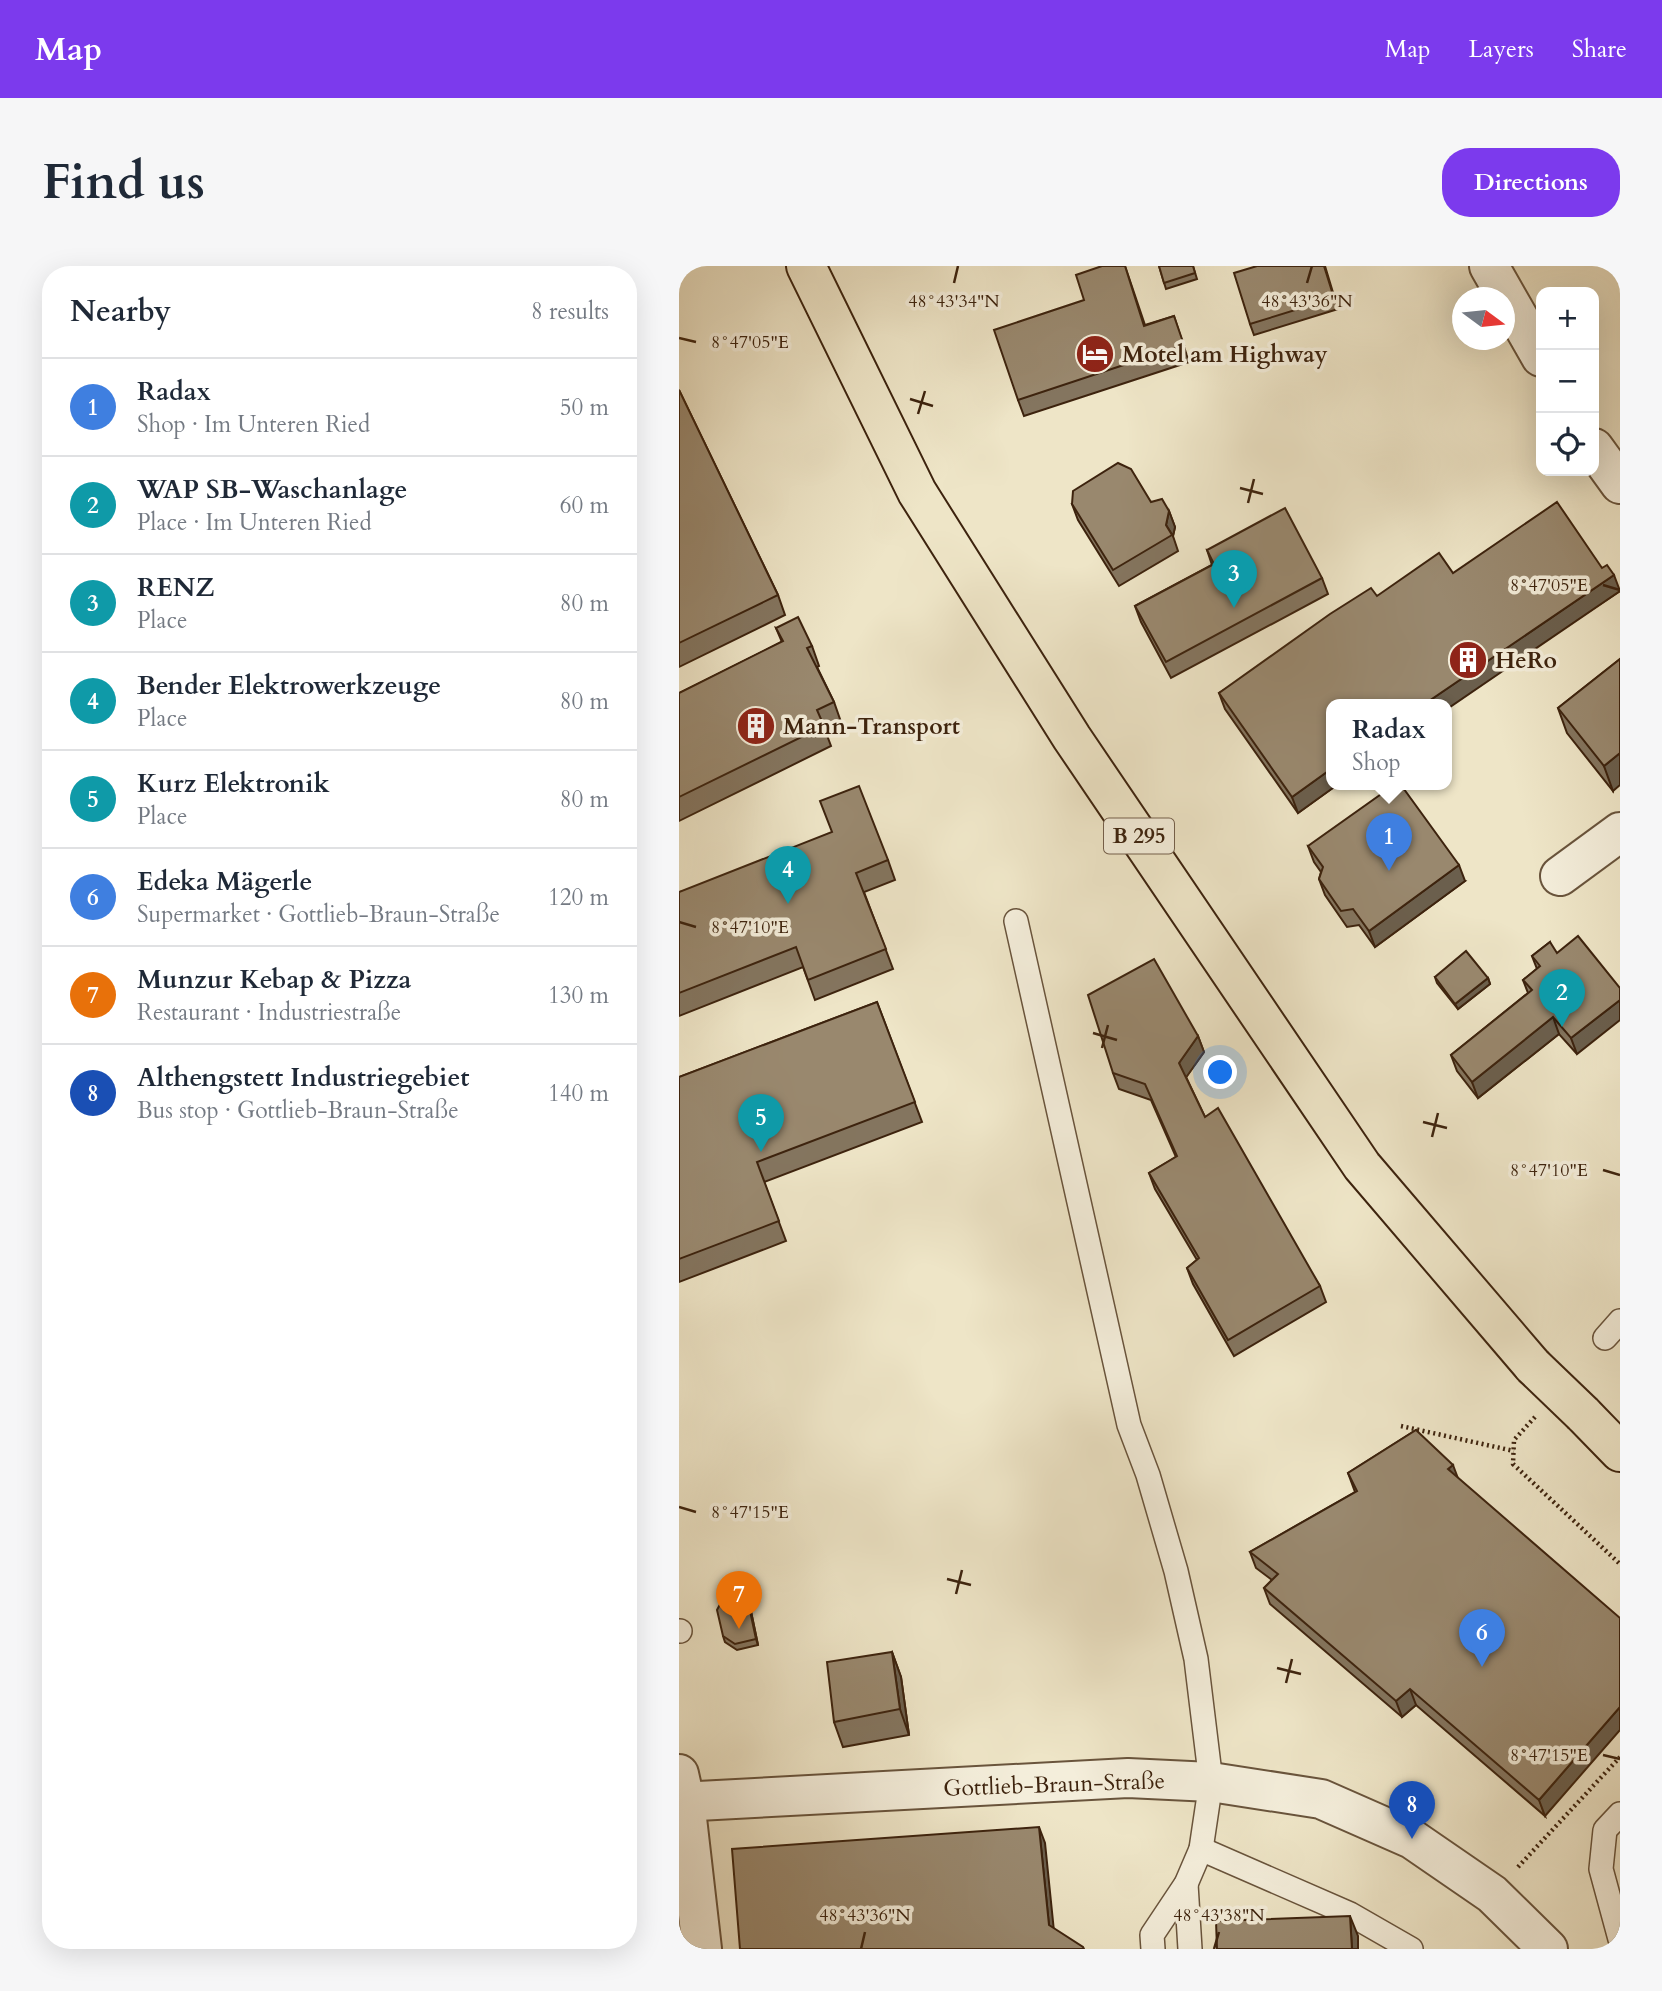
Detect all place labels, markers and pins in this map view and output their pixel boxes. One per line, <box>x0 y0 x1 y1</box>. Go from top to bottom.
hotel icon: Motel am Highway <box>1074 333 1116 375</box>
place label: Motel am Highway <box>1122 339 1328 370</box>
pin: 3 <box>1211 550 1257 608</box>
building icon: HeRo <box>1447 639 1489 681</box>
place label: HeRo <box>1495 645 1557 676</box>
building icon: Mann-Transport <box>735 705 777 747</box>
place label: Mann-Transport <box>783 711 960 742</box>
pin: 1 <box>1366 813 1412 871</box>
pin: 4 <box>765 846 811 904</box>
pin: 2 <box>1539 969 1585 1027</box>
pin: 5 <box>738 1094 784 1152</box>
pin: 7 <box>716 1571 762 1629</box>
pin: 6 <box>1459 1609 1505 1667</box>
pin: 8 <box>1389 1781 1435 1839</box>

